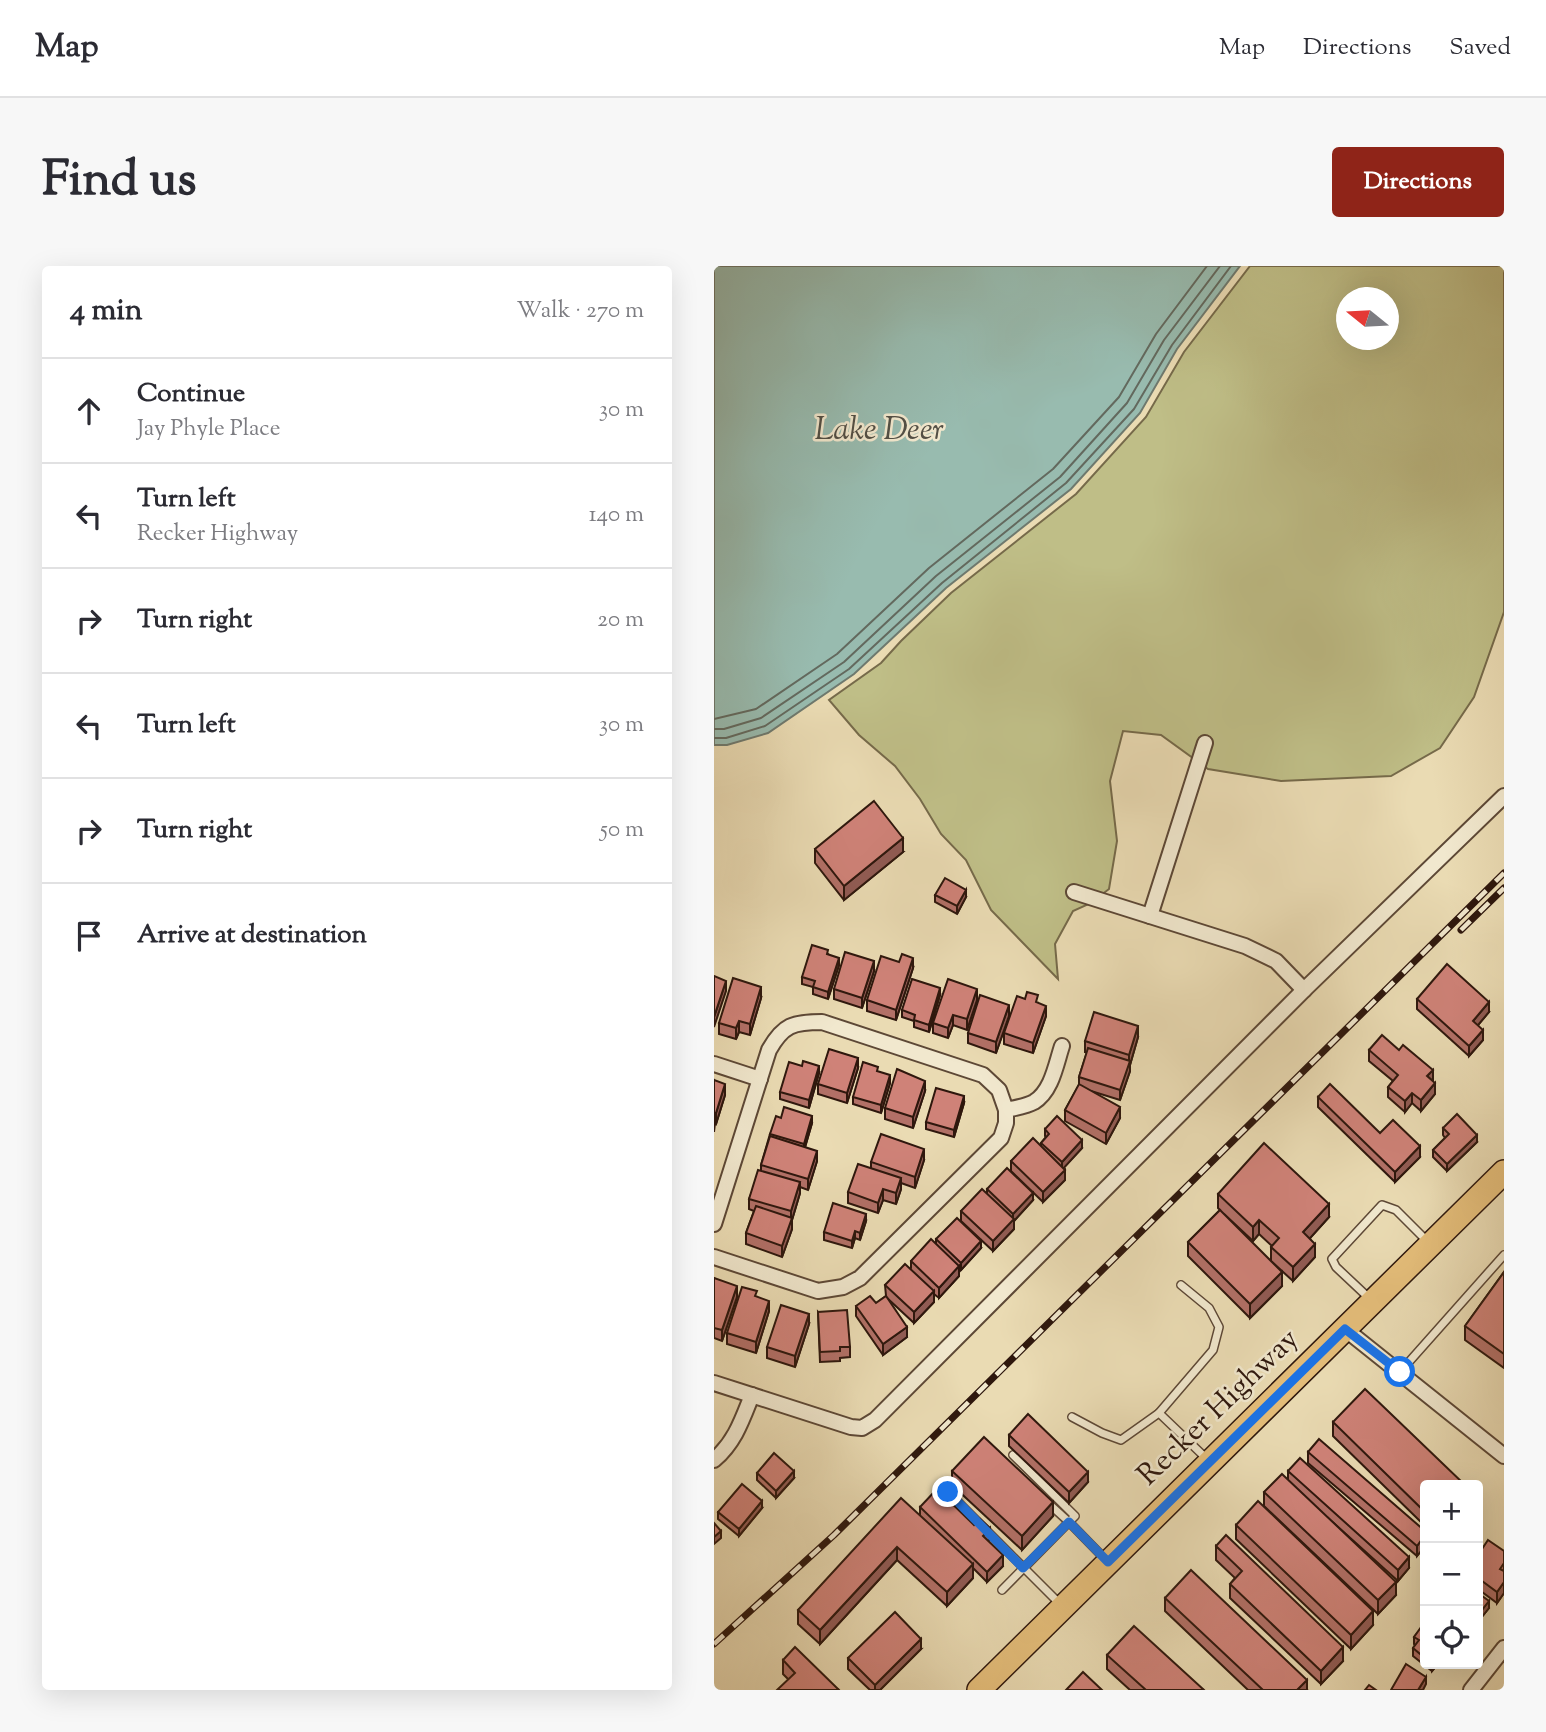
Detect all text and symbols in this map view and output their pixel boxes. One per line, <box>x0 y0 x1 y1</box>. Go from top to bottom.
text: Map <box>35 24 99 72</box>
text: Map <box>1219 31 1265 65</box>
text: Directions <box>1303 31 1411 65</box>
text: Saved <box>1449 31 1511 65</box>
text: Find us <box>42 147 196 217</box>
button: Directions <box>1332 147 1504 217</box>
north arrow <box>1336 287 1399 350</box>
text: 4 min <box>70 290 143 333</box>
text: Walk · 270 m <box>516 295 644 328</box>
text: Continue <box>137 376 245 413</box>
icon: ahead <box>70 392 108 430</box>
text: 30 m <box>599 394 644 427</box>
water label: Lake Deer <box>814 408 944 454</box>
text: Jay Phyle Place <box>137 413 280 446</box>
text: Turn left <box>137 481 236 518</box>
icon: left <box>70 497 108 535</box>
text: 140 m <box>589 499 644 532</box>
text: Recker Highway <box>137 518 298 551</box>
icon: right <box>70 602 108 640</box>
text: Turn right <box>137 602 252 639</box>
text: 20 m <box>597 604 644 637</box>
icon: left <box>70 707 108 745</box>
text: Turn left <box>137 707 236 744</box>
text: 30 m <box>599 709 644 742</box>
icon: right <box>70 812 108 850</box>
text: Turn right <box>137 812 252 849</box>
text: 50 m <box>600 814 644 847</box>
icon: arrive <box>70 917 108 955</box>
text: Arrive at destination <box>137 917 367 954</box>
street label: Recker Highway <box>1128 1319 1310 1497</box>
route start <box>1384 1356 1415 1387</box>
route end <box>932 1476 963 1507</box>
map controls <box>1420 1480 1483 1669</box>
button: + <box>1420 1480 1483 1543</box>
button: − <box>1420 1543 1483 1606</box>
button: locate <box>1420 1606 1483 1669</box>

